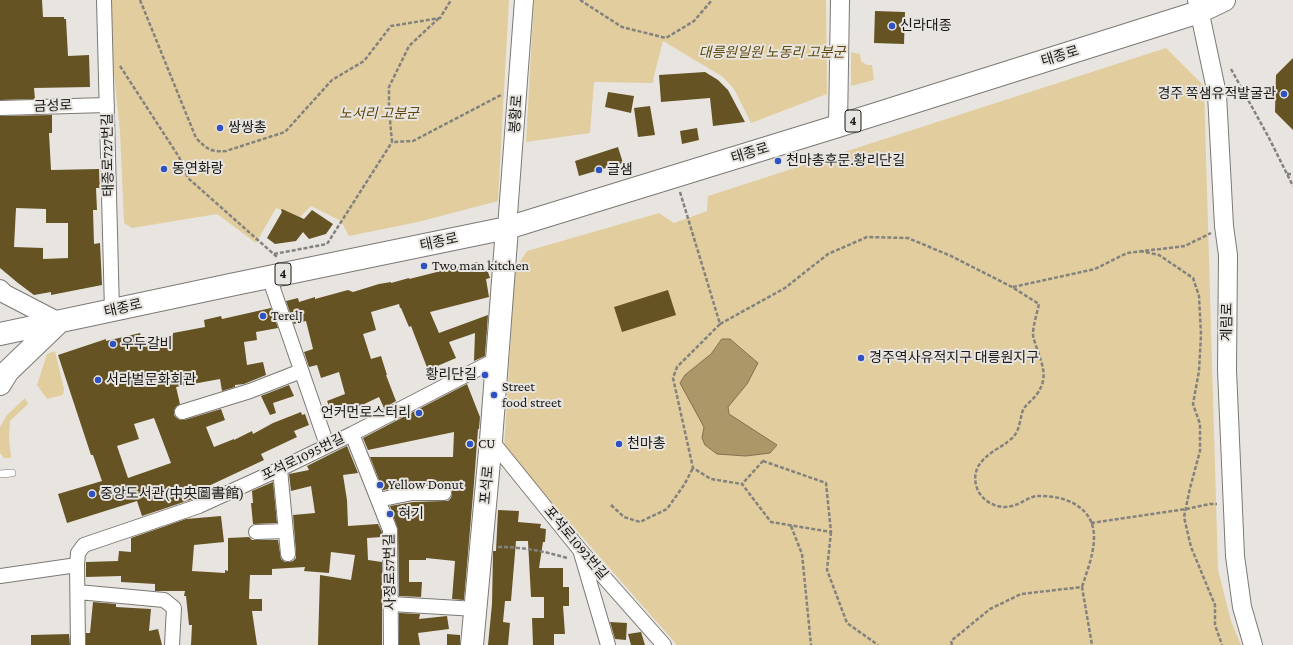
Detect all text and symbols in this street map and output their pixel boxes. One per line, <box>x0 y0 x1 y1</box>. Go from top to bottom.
place label: 신라대종 <box>900 18 952 34</box>
marker: 신라대종 <box>887 21 897 31</box>
street label: 태종로 <box>1039 42 1081 70</box>
park label: 대릉원일원 노동리 고분군 <box>699 45 845 61</box>
place label: 경주 쪽샘유적발굴관 <box>1157 86 1276 102</box>
marker: 경주 쪽샘유적발굴관 <box>1279 89 1289 99</box>
street label: 봉황로 <box>506 94 526 134</box>
street label: 금성로 <box>33 97 73 115</box>
park label: 노서리 고분군 <box>339 106 419 122</box>
road number: 4 <box>845 110 861 132</box>
street label: 태종로727번길 <box>99 113 117 197</box>
place label: 쌍쌍총 <box>228 120 267 136</box>
marker: 쌍쌍총 <box>215 123 225 133</box>
street label: 태종로 <box>729 139 771 167</box>
place label: 천마총후문.황리단길 <box>786 153 905 169</box>
marker: 천마총후문.황리단길 <box>773 156 783 166</box>
place label: 동연화랑 <box>172 161 224 177</box>
place label: 글샘 <box>607 162 633 178</box>
marker: 동연화랑 <box>159 164 169 174</box>
marker: 글샘 <box>594 165 604 175</box>
street label: 태종로 <box>418 230 460 254</box>
place label: Two man kitchen <box>432 258 529 274</box>
marker: Two man kitchen <box>419 261 429 271</box>
road number: 4 <box>275 263 291 285</box>
street label: 태종로 <box>102 295 144 321</box>
street label: 계림로 <box>1218 303 1236 341</box>
place label: TerelJ <box>271 308 303 324</box>
marker: TerelJ <box>258 311 268 321</box>
place label: 우두갈비 <box>121 336 173 352</box>
marker: 우두갈비 <box>108 339 118 349</box>
place label: 경주역사유적지구 대릉원지구 <box>869 350 1039 366</box>
marker: 경주역사유적지구 대릉원지구 <box>856 353 866 363</box>
place label: 황리단길 <box>425 367 477 383</box>
marker: 황리단길 <box>480 370 490 380</box>
place label: 서라벌문화회관 <box>106 372 196 388</box>
marker: 서라벌문화회관 <box>93 375 103 385</box>
place label: Street food street <box>502 379 562 412</box>
marker: Street food street <box>489 390 499 400</box>
place label: 언커먼로스터리 <box>321 405 411 421</box>
marker: 언커먼로스터리 <box>414 408 424 418</box>
street label: 포석로1095번길 <box>259 430 347 484</box>
place label: CU <box>478 436 495 452</box>
place label: 천마총 <box>627 436 666 452</box>
marker: CU <box>465 439 475 449</box>
marker: 천마총 <box>614 439 624 449</box>
street label: 포석로 <box>477 465 497 505</box>
place label: Yellow Donut <box>388 477 464 493</box>
marker: Yellow Donut <box>375 480 385 490</box>
place label: 중앙도서관(中央圖書館) <box>100 486 244 502</box>
marker: 중앙도서관(中央圖書館) <box>87 489 97 499</box>
street label: 포석로1092번길 <box>540 503 612 583</box>
place label: 혀기 <box>398 506 424 522</box>
marker: 혀기 <box>385 509 395 519</box>
street label: 사정로57번길 <box>381 533 399 611</box>

